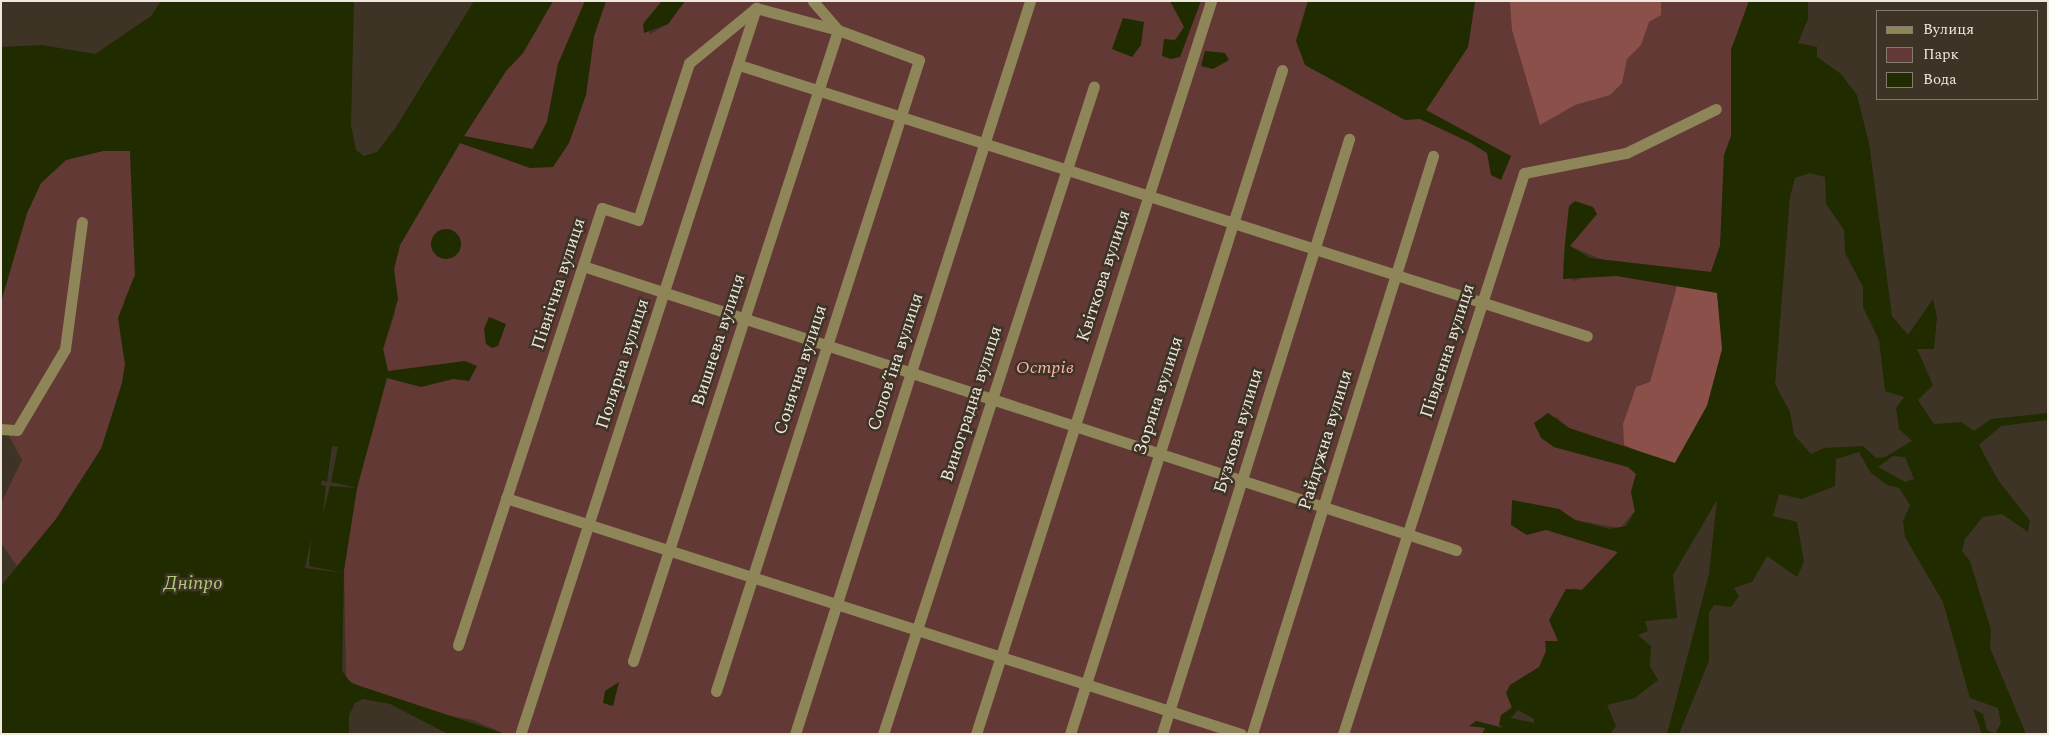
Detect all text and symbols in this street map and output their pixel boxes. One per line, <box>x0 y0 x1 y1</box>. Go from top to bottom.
legend <box>1876 10 2039 100</box>
text: Вулиця <box>1923 18 1974 41</box>
text: Парк <box>1923 43 1959 66</box>
text: Вода <box>1923 68 1957 91</box>
street label: Квіткова вулиця <box>1073 207 1135 345</box>
street label: Північна вулиця <box>528 215 590 353</box>
street label: Вишнева вулиця <box>687 271 751 409</box>
street label: Південна вулиця <box>1416 281 1480 421</box>
street label: Соловʼїна вулиця <box>864 290 928 434</box>
street label: Полярна вулиця <box>592 296 654 432</box>
street label: Сонячна вулиця <box>770 302 832 438</box>
street label: Виноградна вулиця <box>937 323 1007 485</box>
street label: Зоряна вулиця <box>1130 334 1188 458</box>
park label: Острів <box>1016 357 1074 379</box>
street label: Бузкова вулиця <box>1210 366 1268 496</box>
street label: Райдужна вулиця <box>1294 367 1358 513</box>
water label: Дніпро <box>163 573 223 595</box>

